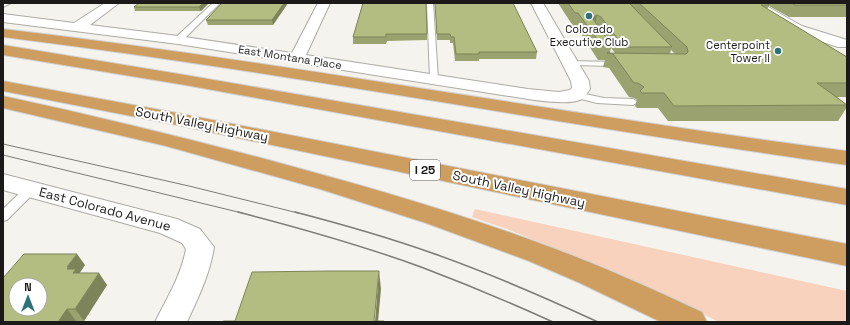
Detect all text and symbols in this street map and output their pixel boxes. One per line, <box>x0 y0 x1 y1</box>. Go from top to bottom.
marker: Colorado Executive Club <box>584 11 594 21</box>
place label: Colorado Executive Club <box>550 22 628 49</box>
place label: Centerpoint Tower II <box>706 38 770 65</box>
street label: East Montana Place <box>237 42 343 72</box>
marker: Centerpoint Tower II <box>773 46 783 56</box>
street label: South Valley Highway <box>134 103 270 145</box>
road number: I 25 <box>410 160 440 180</box>
street label: South Valley Highway <box>451 167 587 211</box>
street label: East Colorado Avenue <box>37 183 173 235</box>
north arrow <box>8 277 48 317</box>
text: N <box>24 280 32 294</box>

